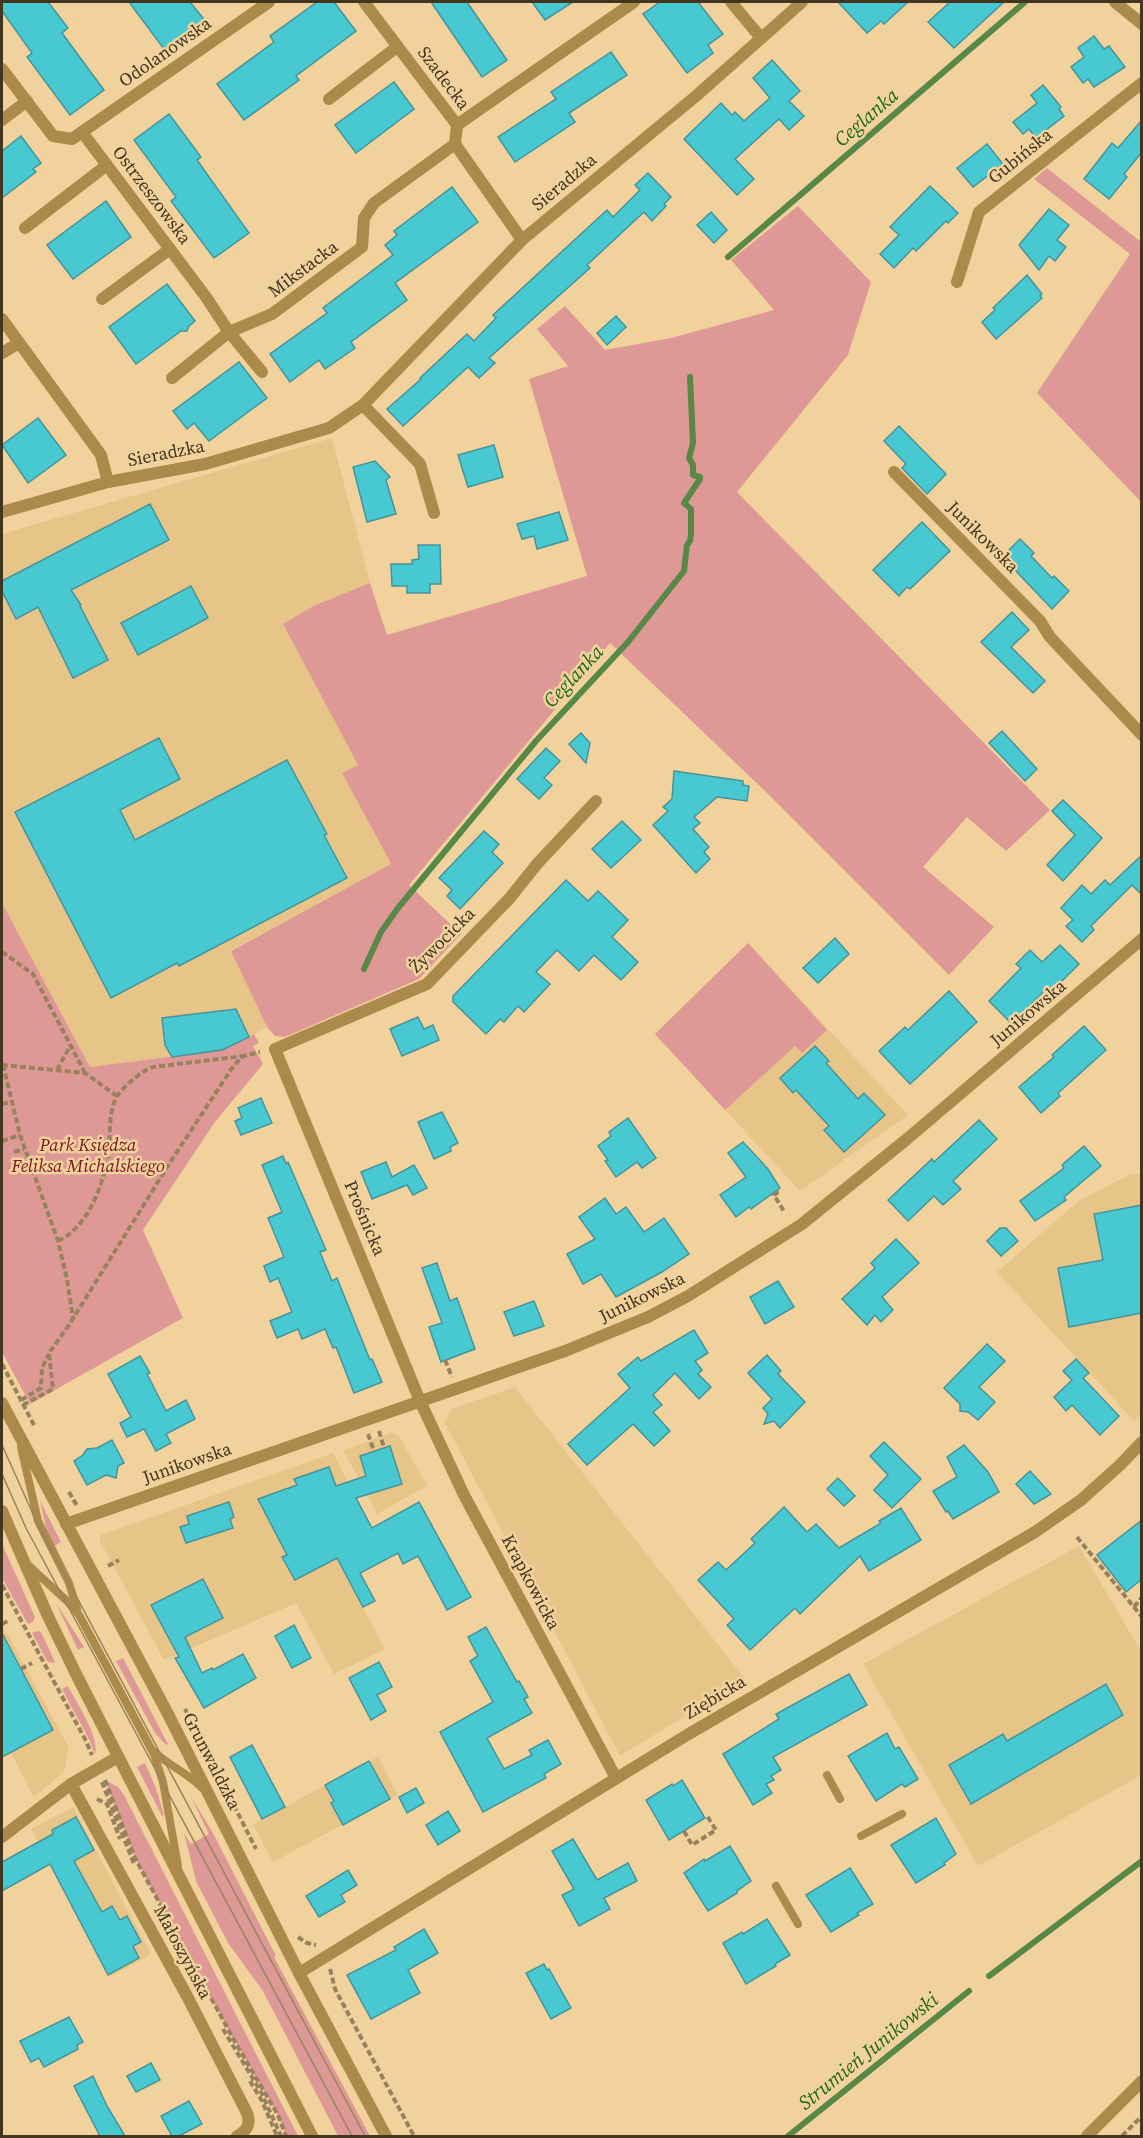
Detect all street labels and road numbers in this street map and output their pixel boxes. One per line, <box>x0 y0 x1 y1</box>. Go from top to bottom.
street label: Odolanowska <box>113 10 217 93</box>
street label: Szadecka <box>412 41 477 115</box>
street label: Gubińska <box>982 121 1058 189</box>
street label: Ostrzeszowska <box>107 140 198 250</box>
street label: Sieradzka <box>526 147 602 216</box>
street label: Mikstacka <box>263 234 344 303</box>
street label: Sieradzka <box>125 433 207 472</box>
street label: Junikowska <box>941 494 1025 579</box>
street label: Żywocicka <box>403 901 481 978</box>
street label: Junikowska <box>983 973 1072 1053</box>
street label: Prośnicka <box>338 1176 393 1260</box>
street label: Junikowska <box>594 1265 690 1329</box>
street label: Junikowska <box>138 1435 235 1490</box>
street label: Krapkowicka <box>496 1530 567 1635</box>
street label: Ziębicka <box>679 1668 751 1725</box>
street label: Grunwaldzka <box>177 1708 248 1814</box>
street label: Małoszyńska <box>148 1900 219 2004</box>

